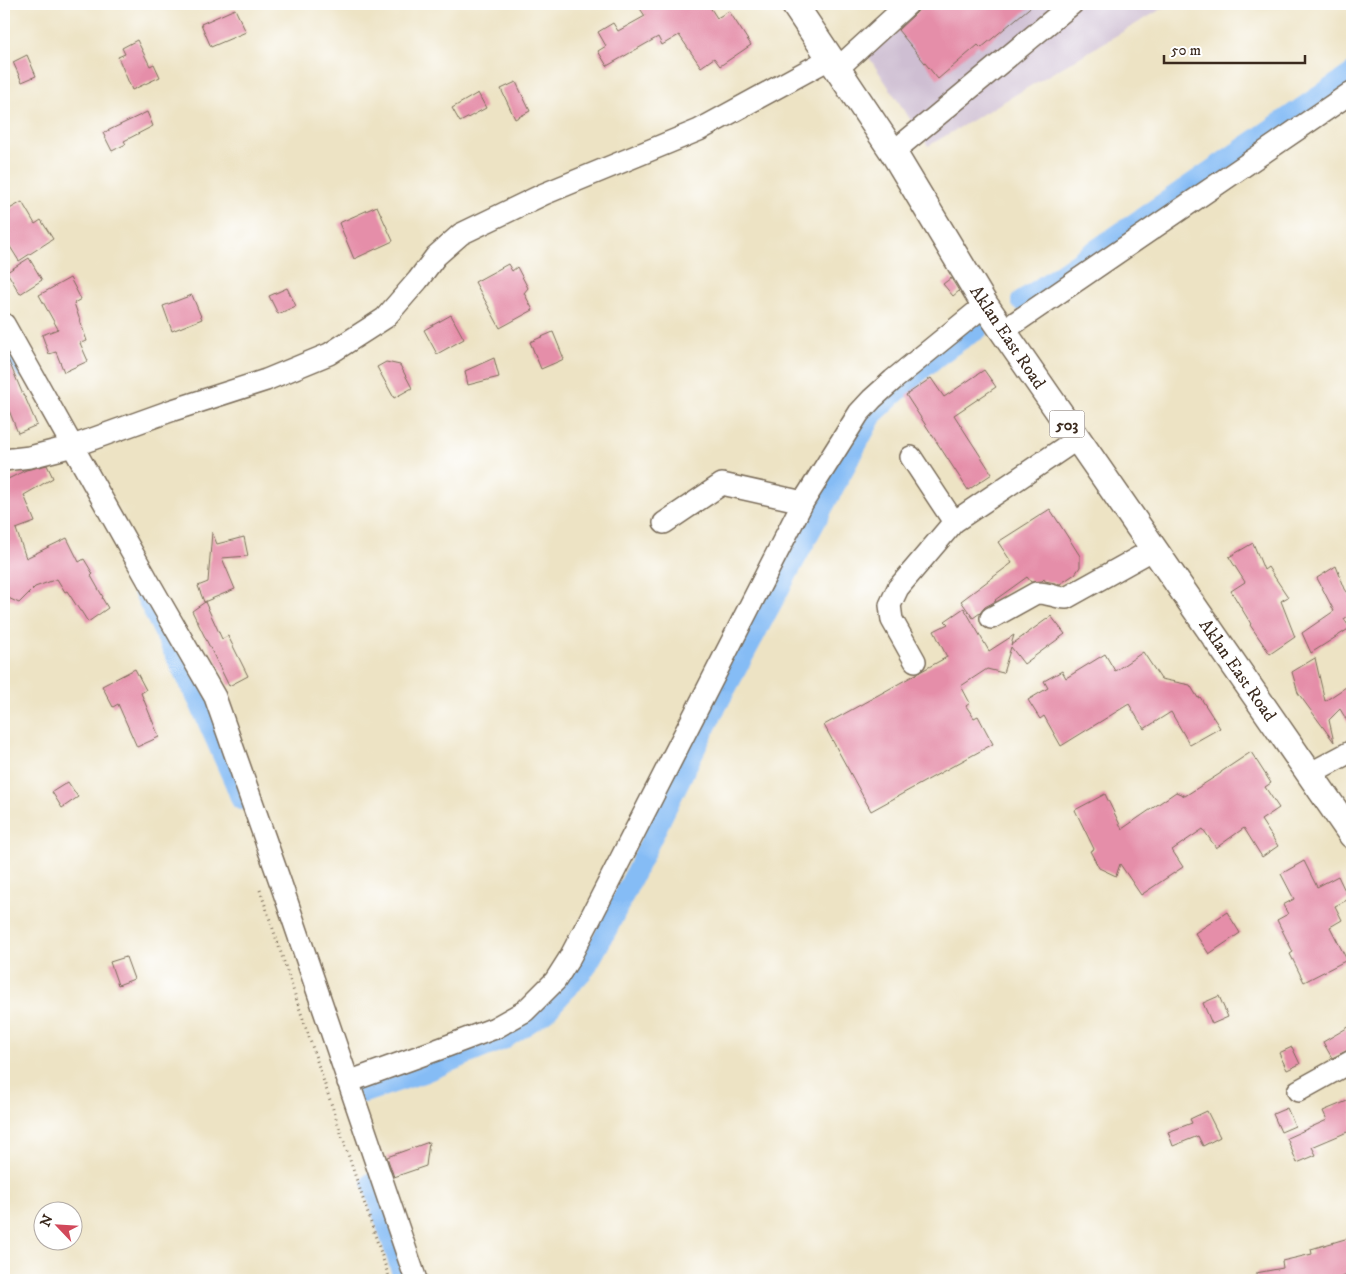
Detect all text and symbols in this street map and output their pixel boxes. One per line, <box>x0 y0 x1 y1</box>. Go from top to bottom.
scale bar <box>1164 32 1305 64</box>
text: 50 m <box>1171 41 1201 60</box>
street label: Aklan East Road <box>964 282 1050 393</box>
road number: 503 <box>1050 410 1084 438</box>
street label: Aklan East Road <box>1194 615 1281 726</box>
north arrow <box>32 1202 82 1252</box>
text: N <box>37 1211 58 1230</box>

